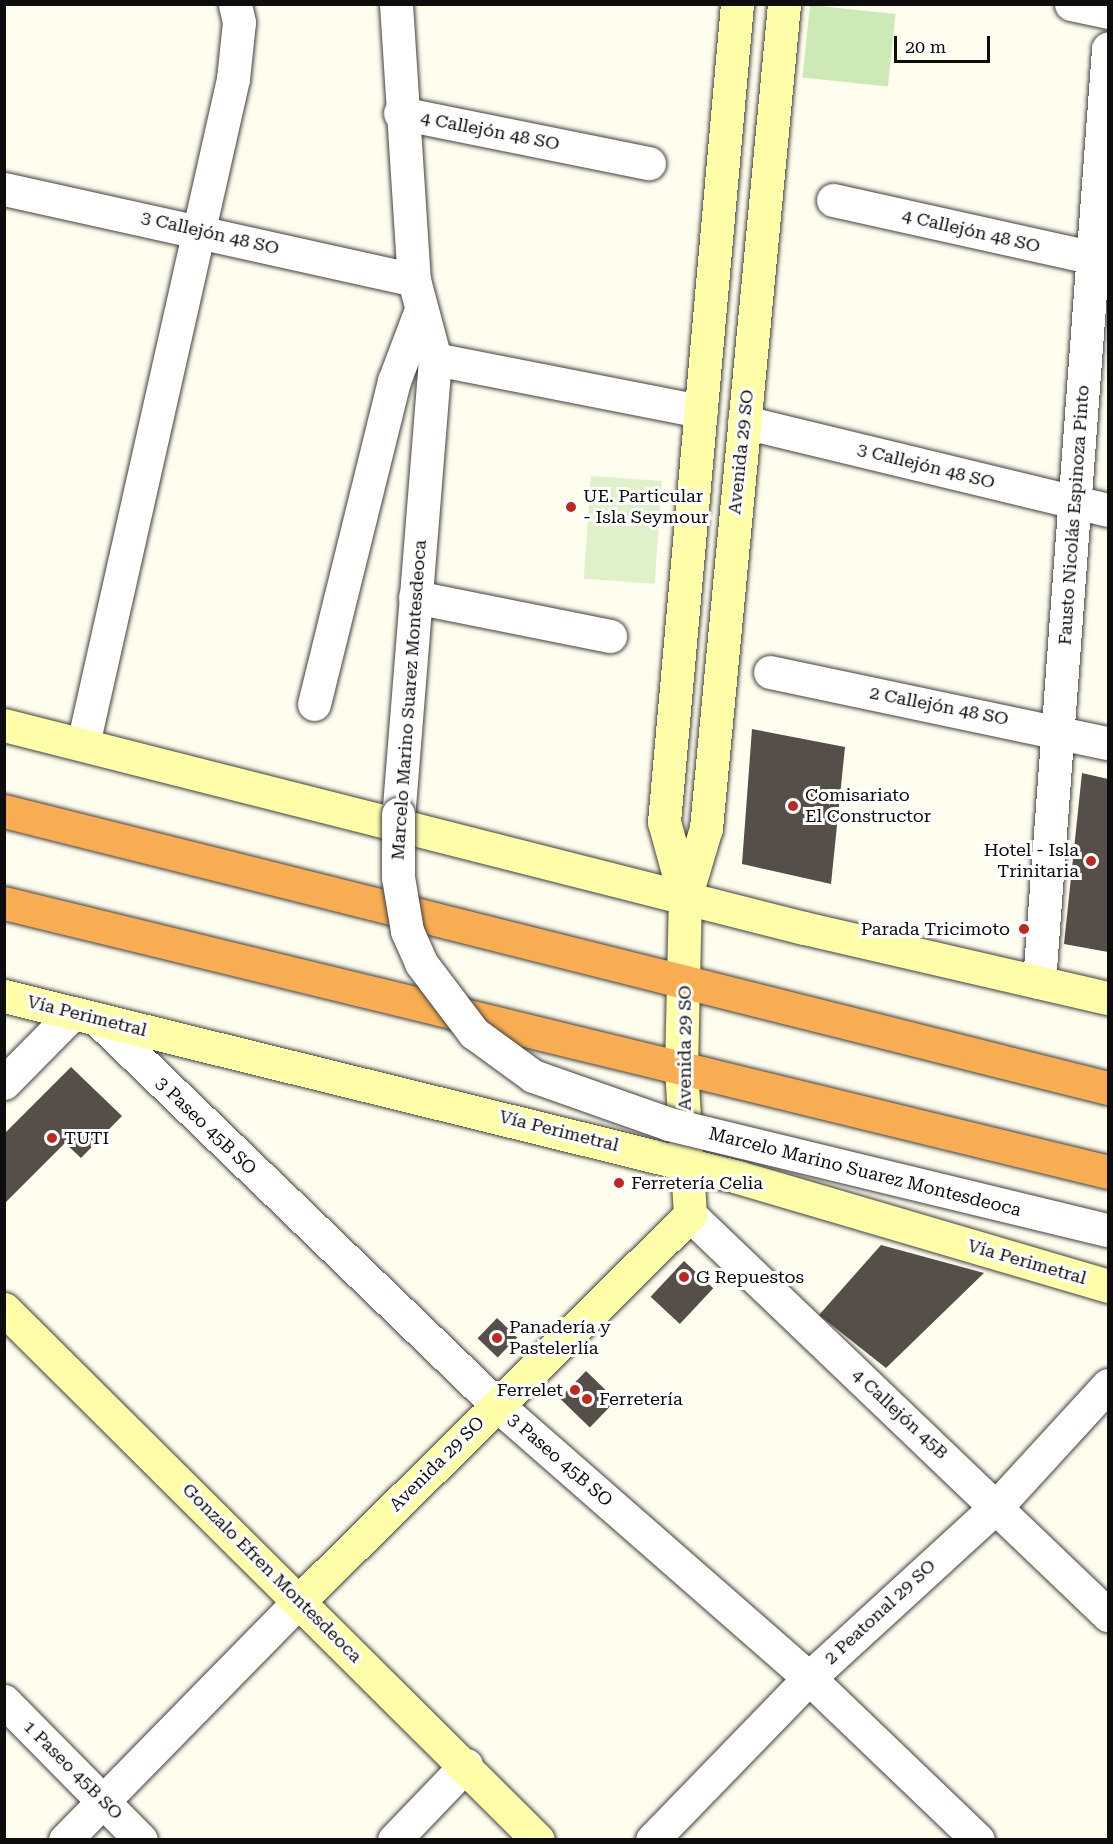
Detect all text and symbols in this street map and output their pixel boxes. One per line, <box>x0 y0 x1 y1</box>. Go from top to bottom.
scale bar <box>897 24 993 62</box>
text: 20 m <box>905 36 946 57</box>
street label: 4 Callejón 48 SO <box>419 107 561 155</box>
street label: 4 Callejón 48 SO <box>900 205 1042 257</box>
street label: 3 Callejón 48 SO <box>139 207 281 259</box>
street label: Fausto Nicolás Espinoza Pinto <box>1054 384 1094 646</box>
street label: Avenida 29 SO <box>724 389 758 515</box>
street label: 3 Callejón 48 SO <box>855 438 997 494</box>
place label: UE. Particular - Isla Seymour <box>583 486 709 528</box>
marker: UE. Particular - Isla Seymour <box>564 500 578 514</box>
street label: Marcelo Marino Suarez Montesdeoca <box>387 539 431 861</box>
street label: 2 Callejón 48 SO <box>868 682 1010 730</box>
place label: Comisariato El Constructor <box>805 785 931 828</box>
marker: Comisariato El Constructor <box>786 799 800 813</box>
place label: Hotel - Isla Trinitaria <box>984 840 1079 882</box>
marker: Hotel - Isla Trinitaria <box>1084 854 1098 868</box>
place label: Parada Tricimoto <box>861 918 1010 940</box>
marker: Parada Tricimoto <box>1015 920 1033 938</box>
street label: Avenida 29 SO <box>674 985 696 1111</box>
street label: Vía Perimetral <box>25 991 149 1041</box>
street label: 3 Paseo 45B SO <box>151 1073 261 1179</box>
street label: Vía Perimetral <box>497 1106 621 1156</box>
street label: Marcelo Marino Suarez Montesdeoca <box>707 1123 1023 1221</box>
place label: TUTI <box>64 1127 109 1149</box>
marker: TUTI <box>45 1131 59 1145</box>
place label: Ferretería Celia <box>631 1172 763 1194</box>
marker: Ferretería Celia <box>612 1176 626 1190</box>
street label: Vía Perimetral <box>965 1235 1089 1289</box>
place label: G Repuestos <box>696 1266 804 1288</box>
marker: G Repuestos <box>677 1270 691 1284</box>
place label: Panadería y Pastelerlía <box>509 1317 611 1360</box>
marker: Panadería y Pastelerlía <box>490 1331 504 1345</box>
street label: 4 Callejón 45B <box>848 1364 952 1464</box>
place label: Ferrelet <box>497 1379 563 1401</box>
marker: Ferrelet <box>568 1383 582 1397</box>
place label: Ferretería <box>599 1388 683 1410</box>
marker: Ferretería <box>580 1392 594 1406</box>
street label: 3 Paseo 45B SO <box>503 1409 617 1511</box>
street label: Avenida 29 SO <box>385 1412 489 1516</box>
street label: Gonzalo Efren Montesdeoca <box>178 1479 366 1667</box>
street label: 2 Peatonal 29 SO <box>820 1555 940 1669</box>
street label: 1 Paseo 45B SO <box>19 1716 127 1824</box>

